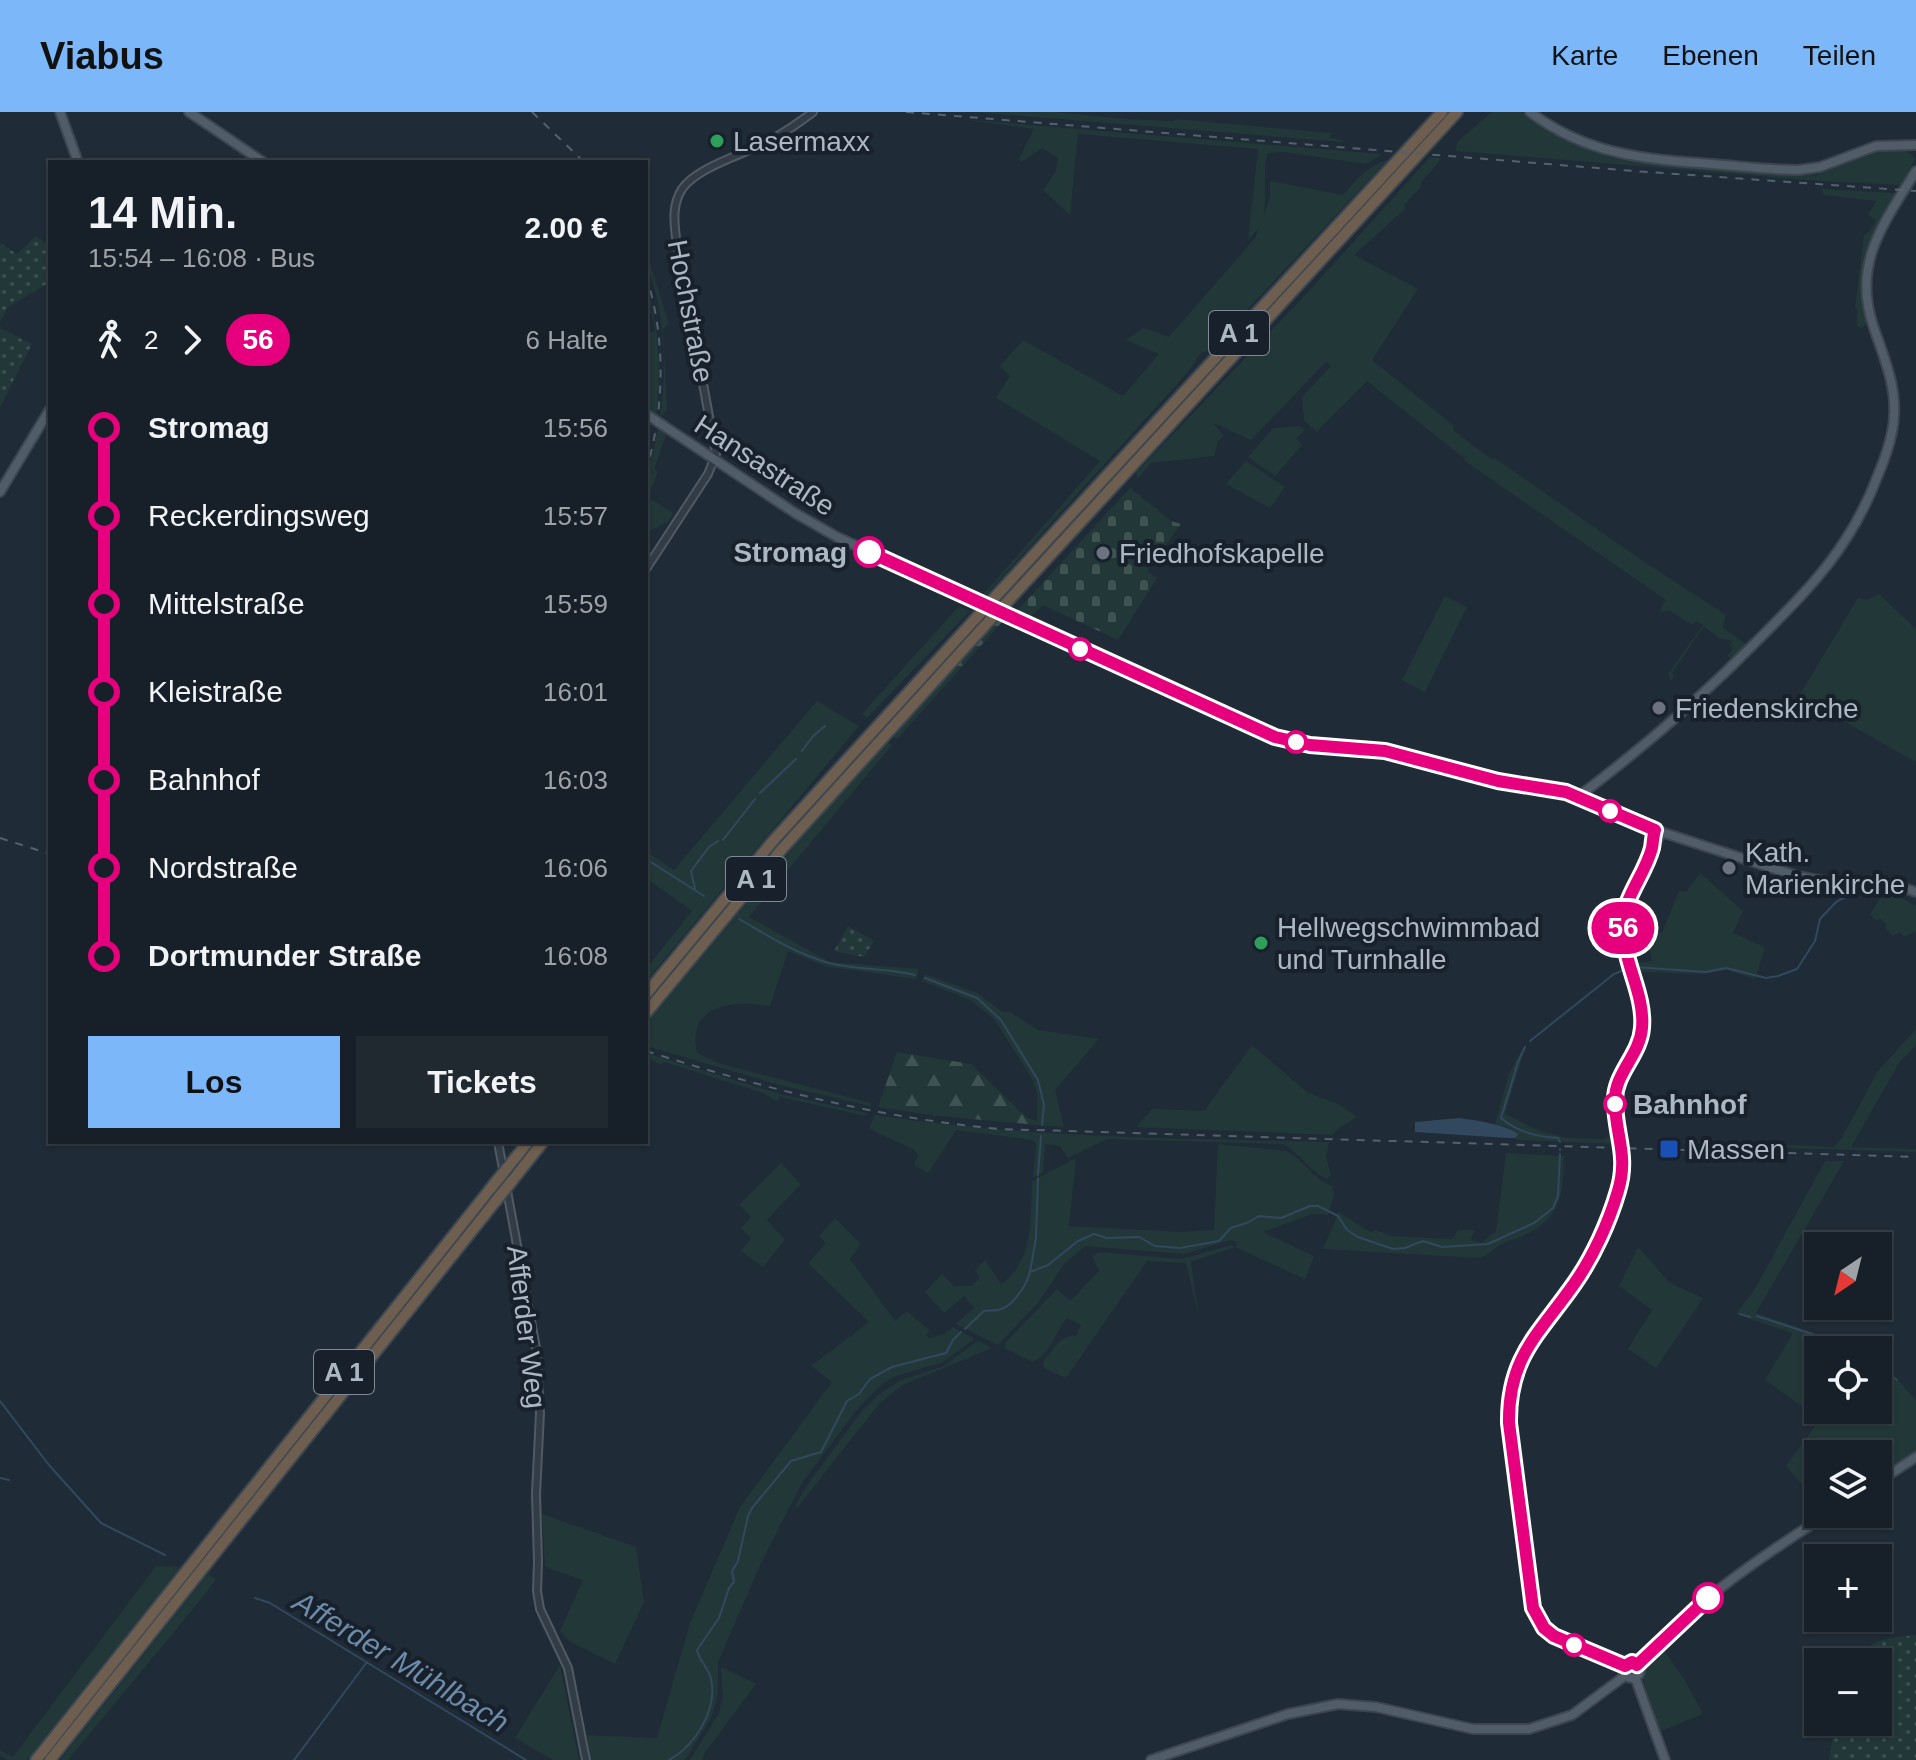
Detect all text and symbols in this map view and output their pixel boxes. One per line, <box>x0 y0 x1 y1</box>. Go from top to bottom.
text: Viabus <box>40 35 164 77</box>
text: Karte <box>1551 40 1618 71</box>
text: Ebenen <box>1662 40 1759 71</box>
text: Teilen <box>1803 40 1876 71</box>
place label: Lasermaxx <box>733 126 870 157</box>
marker: Lasermaxx <box>708 132 726 150</box>
text: 14 Min. <box>88 188 237 237</box>
text: 2.00 € <box>525 211 608 244</box>
street label: Hochstraße <box>661 237 720 385</box>
text: 15:54 – 16:08 · Bus <box>88 243 315 273</box>
road number: A 1 <box>1209 311 1269 355</box>
icon: walk <box>88 318 132 362</box>
icon: forward <box>170 318 214 362</box>
text: 56 <box>242 324 274 355</box>
text: 2 <box>144 325 158 355</box>
text: 6 Halte <box>526 325 608 355</box>
street label: Hansastraße <box>689 409 840 522</box>
text: Stromag <box>148 411 270 444</box>
text: 15:56 <box>543 413 608 443</box>
text: Reckerdingsweg <box>148 499 370 532</box>
text: 15:57 <box>543 501 608 531</box>
place label: Stromag <box>733 537 847 568</box>
marker: Stromag <box>854 537 884 567</box>
place label: Friedhofskapelle <box>1119 538 1324 569</box>
marker: Friedhofskapelle <box>1094 544 1112 562</box>
text: Mittelstraße <box>148 587 305 620</box>
text: 15:59 <box>543 589 608 619</box>
unlabelled marker <box>1069 638 1091 660</box>
text: Kleistraße <box>148 675 283 708</box>
text: 16:01 <box>543 677 608 707</box>
place label: Friedenskirche <box>1675 693 1859 724</box>
marker: Friedenskirche <box>1650 699 1668 717</box>
unlabelled marker <box>1285 731 1307 753</box>
text: Bahnhof <box>148 763 260 796</box>
text: 16:03 <box>543 765 608 795</box>
unlabelled marker <box>1599 800 1621 822</box>
place label: Kath. Marienkirche <box>1745 837 1905 900</box>
text: Nordstraße <box>148 851 298 884</box>
text: 16:06 <box>543 853 608 883</box>
road number: A 1 <box>726 857 786 901</box>
marker: Kath. Marienkirche <box>1720 859 1738 877</box>
line badge: 56 <box>1587 902 1659 954</box>
place label: Hellwegschwimmbad und Turnhalle <box>1277 912 1540 975</box>
text: 56 <box>1607 912 1639 943</box>
marker: Hellwegschwimmbad und Turnhalle <box>1252 934 1270 952</box>
text: Dortmunder Straße <box>148 939 421 972</box>
text: 16:08 <box>543 941 608 971</box>
button: Los <box>88 1036 340 1128</box>
button: Tickets <box>356 1036 608 1128</box>
place label: Bahnhof <box>1633 1089 1747 1120</box>
marker: Bahnhof <box>1604 1093 1626 1115</box>
place label: Massen <box>1687 1134 1785 1165</box>
marker: Massen <box>1658 1138 1680 1160</box>
north arrow <box>1804 1232 1892 1320</box>
map controls <box>1804 1232 1892 1736</box>
street label: Afferder Weg <box>501 1244 552 1410</box>
button: locate <box>1804 1336 1892 1424</box>
road number: A 1 <box>314 1350 374 1394</box>
button: layers <box>1804 1440 1892 1528</box>
button: + <box>1804 1544 1892 1632</box>
water label: Afferder Mühlbach <box>286 1583 515 1739</box>
unlabelled marker <box>1693 1583 1723 1613</box>
unlabelled marker <box>1563 1634 1585 1656</box>
button: − <box>1804 1648 1892 1736</box>

